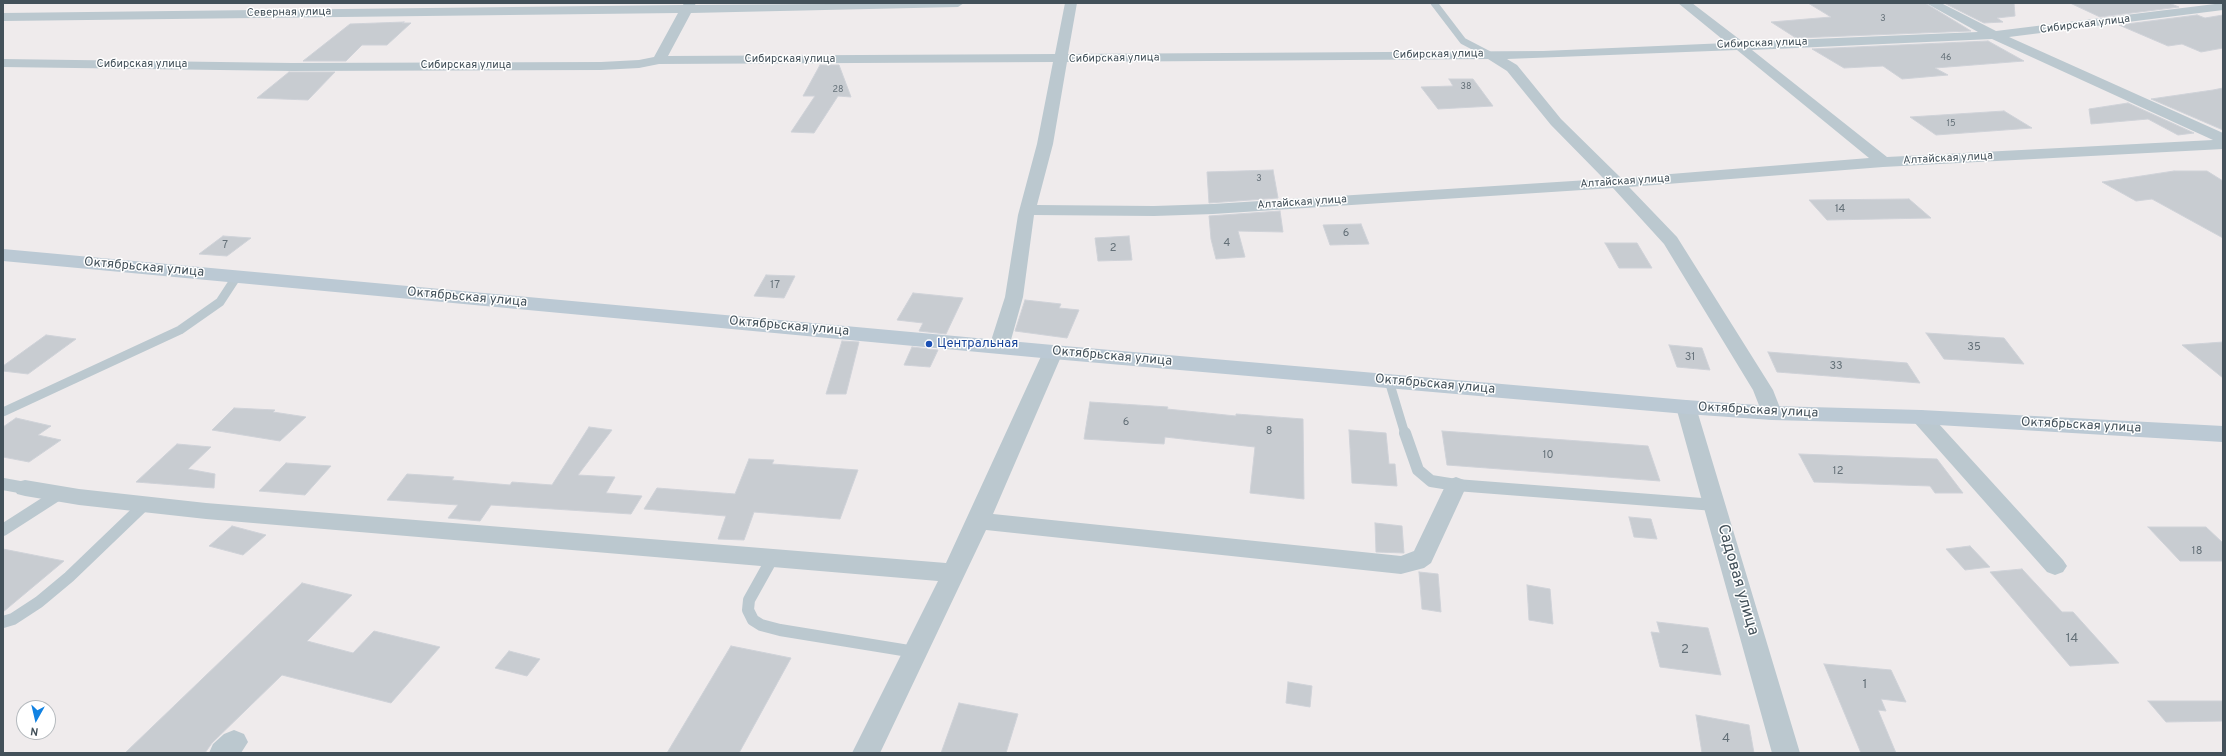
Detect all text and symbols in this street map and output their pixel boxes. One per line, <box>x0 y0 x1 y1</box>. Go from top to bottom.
street label: Северная улица <box>247 6 331 20</box>
street label: Сибирская улица <box>2039 13 2131 37</box>
house number: 3 <box>1880 14 1886 24</box>
street label: Сибирская улица <box>1716 36 1808 52</box>
street label: Сибирская улица <box>1392 48 1484 62</box>
street label: Сибирская улица <box>1068 52 1160 66</box>
street label: Сибирская улица <box>745 53 835 67</box>
house number: 46 <box>1941 53 1951 63</box>
street label: Сибирская улица <box>97 58 187 72</box>
street label: Сибирская улица <box>421 59 511 73</box>
house number: 38 <box>1461 82 1471 92</box>
house number: 28 <box>832 85 844 95</box>
house number: 15 <box>1947 119 1955 129</box>
street label: Алтайская улица <box>1903 150 1993 168</box>
street label: Алтайская улица <box>1580 172 1670 192</box>
house number: 3 <box>1256 174 1262 184</box>
street label: Алтайская улица <box>1257 193 1347 213</box>
house number: 14 <box>1835 203 1845 217</box>
house number: 6 <box>1343 227 1349 241</box>
house number: 4 <box>1224 237 1230 251</box>
house number: 7 <box>222 239 228 253</box>
house number: 2 <box>1110 242 1116 256</box>
street label: Октябрьская улица <box>83 255 205 281</box>
house number: 17 <box>770 279 780 293</box>
street label: Октябрьская улица <box>406 285 528 311</box>
street label: Октябрьская улица <box>728 314 850 340</box>
place label: Центральная <box>937 336 1018 352</box>
marker: Центральная <box>924 339 934 349</box>
house number: 35 <box>1967 341 1981 355</box>
street label: Октябрьская улица <box>1051 344 1173 370</box>
house number: 31 <box>1685 351 1695 365</box>
house number: 33 <box>1829 360 1843 374</box>
street label: Октябрьская улица <box>1374 372 1496 398</box>
street label: Октябрьская улица <box>1697 400 1819 422</box>
street label: Октябрьская улица <box>2020 415 2142 437</box>
house number: 6 <box>1123 416 1129 430</box>
house number: 8 <box>1266 425 1272 439</box>
house number: 10 <box>1542 449 1554 463</box>
house number: 12 <box>1833 465 1843 479</box>
street label: Садовая улица <box>1712 522 1762 638</box>
house number: 18 <box>2192 545 2202 559</box>
house number: 14 <box>2066 631 2078 647</box>
house number: 2 <box>1681 642 1689 658</box>
house number: 1 <box>1863 677 1867 693</box>
north arrow <box>16 700 56 740</box>
text: N <box>30 723 39 738</box>
house number: 4 <box>1722 731 1730 747</box>

